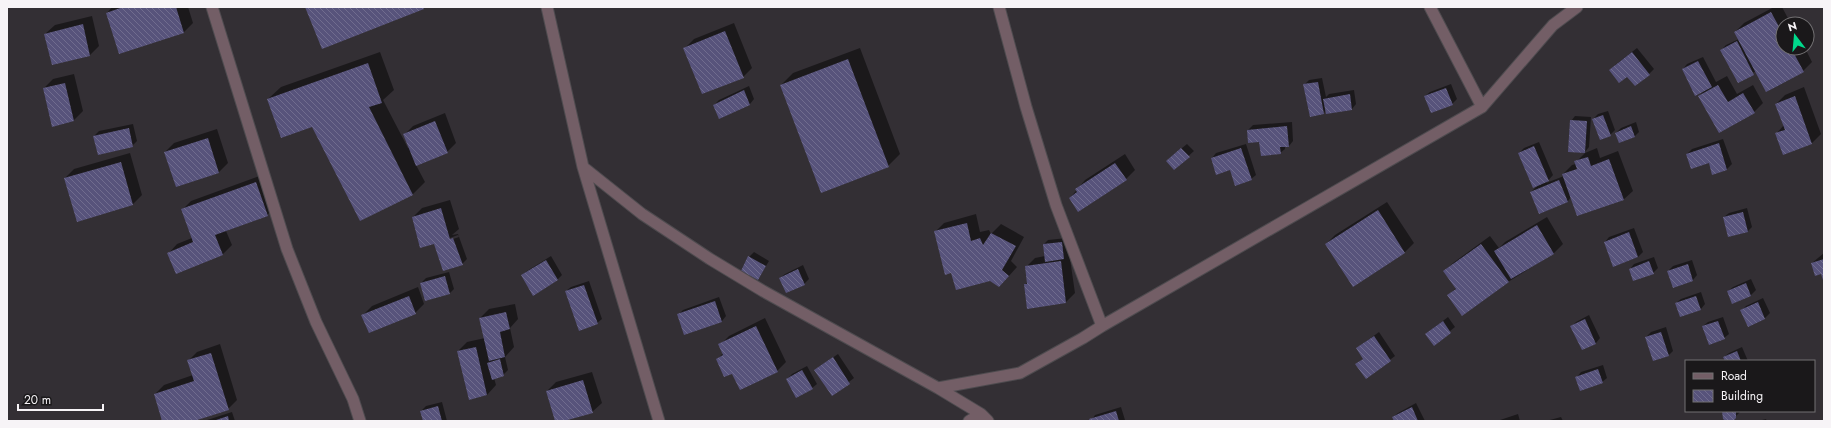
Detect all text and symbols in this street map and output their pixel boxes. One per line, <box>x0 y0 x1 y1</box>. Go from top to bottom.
north arrow <box>1775 16 1815 56</box>
text: N <box>1786 17 1799 35</box>
legend <box>1685 360 1815 412</box>
text: Road <box>1721 367 1747 385</box>
scale bar <box>18 386 103 412</box>
text: Building <box>1721 387 1763 405</box>
text: 20 m <box>24 391 51 409</box>

